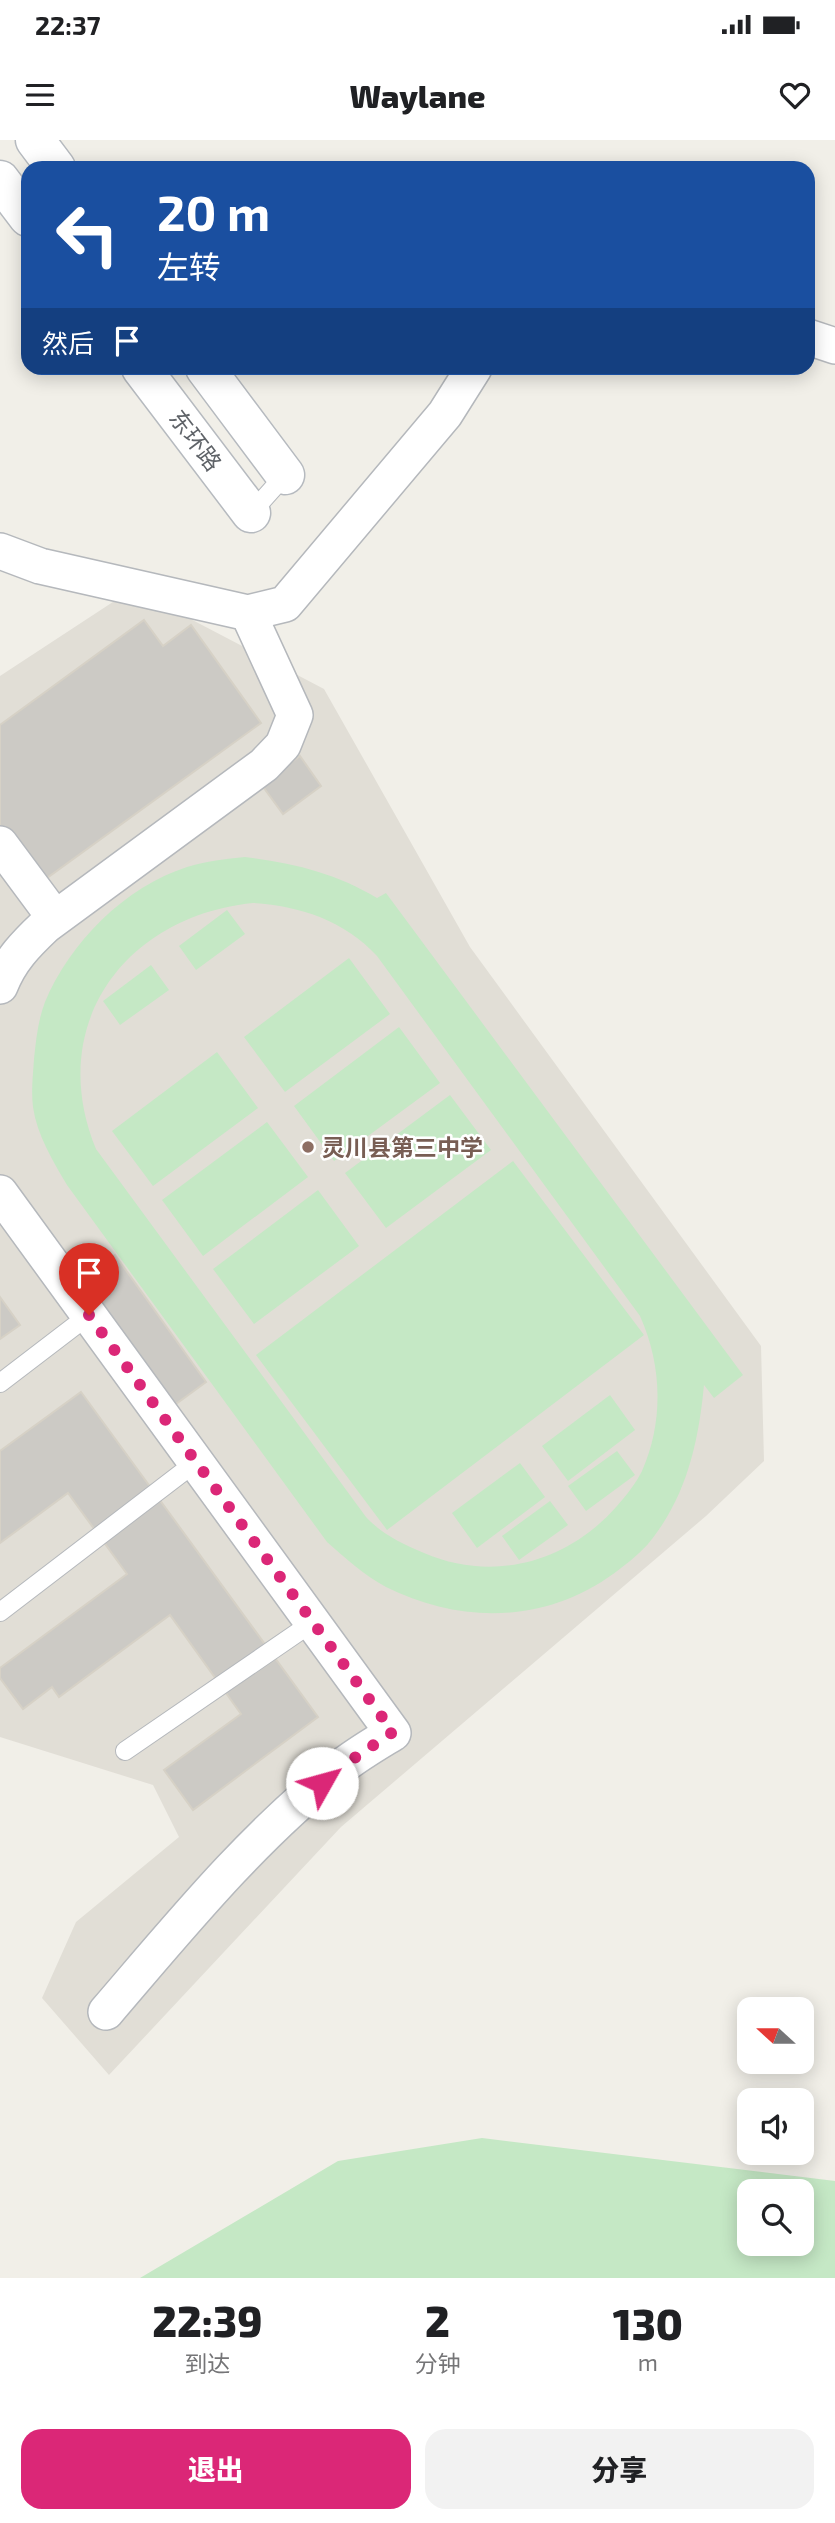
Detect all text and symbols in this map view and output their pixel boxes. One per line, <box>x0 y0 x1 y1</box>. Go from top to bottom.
text: 22:37 <box>35 9 100 40</box>
icon: menu <box>21 76 59 114</box>
text: Waylane <box>349 76 486 114</box>
icon: heart <box>776 76 814 114</box>
text: 20 m <box>157 182 270 241</box>
icon: left <box>42 189 133 280</box>
text: 左转 <box>157 247 221 285</box>
icon: arrive <box>108 322 146 360</box>
text: 然后 <box>42 327 94 358</box>
street label: 东环路 <box>164 404 228 476</box>
place label: 灵川县第三中学 <box>322 1133 483 1161</box>
marker: 灵川县第三中学 <box>300 1139 316 1155</box>
pin <box>59 1243 119 1315</box>
icon: arrive <box>70 1254 108 1292</box>
position arrow <box>285 1746 359 1820</box>
north arrow <box>737 1997 814 2074</box>
map controls <box>737 1997 814 2256</box>
button: sound <box>737 2088 814 2165</box>
button: search <box>737 2179 814 2256</box>
text: 22:39 <box>152 2295 262 2345</box>
text: 2 <box>425 2295 450 2345</box>
text: 130 <box>613 2298 683 2348</box>
text: m <box>638 2348 658 2376</box>
text: 到达 <box>184 2349 230 2377</box>
text: 分钟 <box>415 2349 461 2377</box>
button: 退出 <box>21 2429 411 2509</box>
button: 分享 <box>425 2429 814 2509</box>

